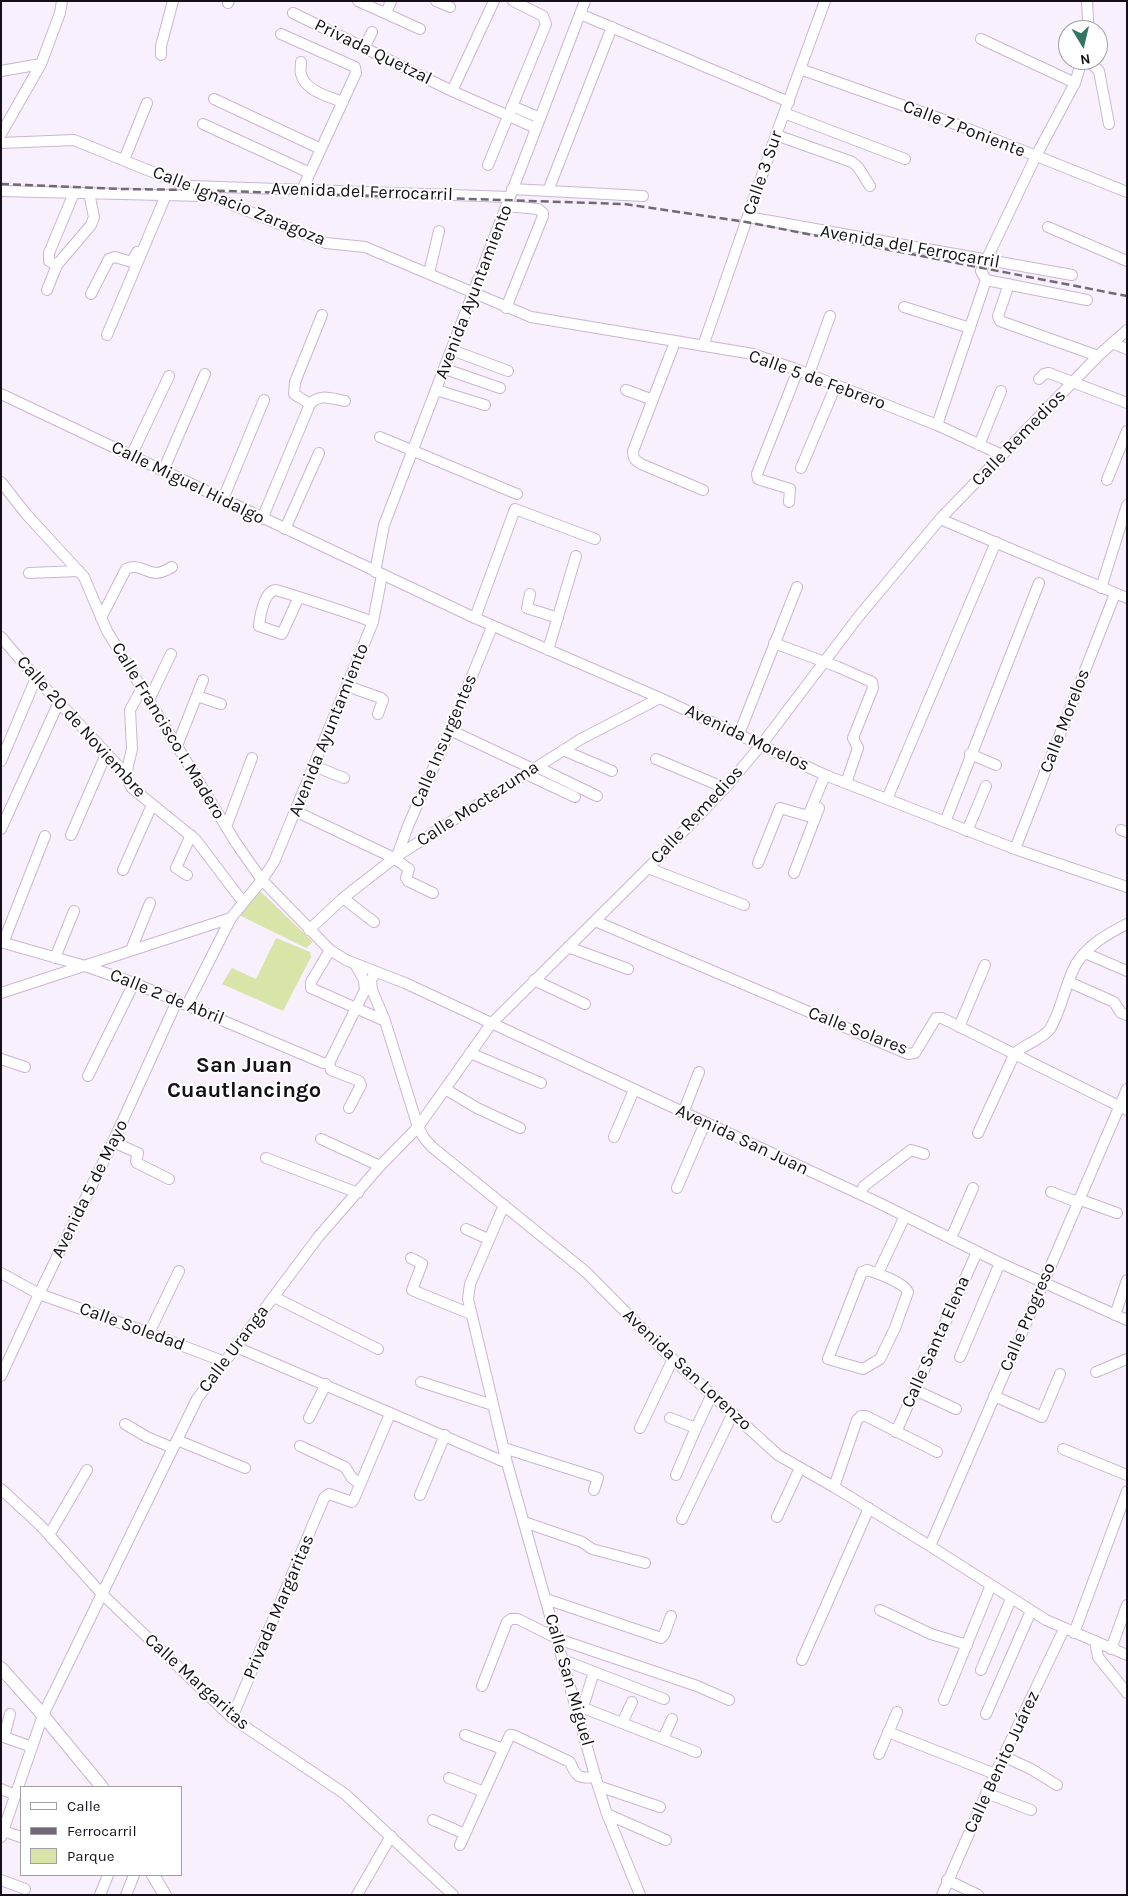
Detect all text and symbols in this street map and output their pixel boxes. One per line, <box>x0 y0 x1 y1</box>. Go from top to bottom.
street label: Privada Quetzal <box>311 14 435 90</box>
north arrow <box>1058 20 1108 70</box>
text: N <box>1079 50 1092 69</box>
street label: Calle 7 Poniente <box>900 96 1028 162</box>
street label: Calle 3 Sur <box>739 128 787 218</box>
street label: Calle Ignacio Zaragoza <box>149 161 329 251</box>
street label: Avenida del Ferrocarril <box>271 178 453 206</box>
street label: Avenida Ayuntamiento <box>431 202 517 382</box>
street label: Avenida del Ferrocarril <box>818 221 1002 273</box>
street label: Calle 5 de Febrero <box>746 345 888 415</box>
street label: Calle Remedios <box>967 385 1071 491</box>
street label: Calle Miguel Hidalgo <box>108 437 268 529</box>
street label: Calle Francisco I. Madero <box>107 639 229 823</box>
street label: Avenida Ayuntamiento <box>284 640 374 820</box>
street label: Calle 20 de Noviembre <box>12 652 150 802</box>
street label: Calle Morelos <box>1035 666 1095 776</box>
street label: Calle Insurgentes <box>406 671 482 811</box>
street label: Avenida Morelos <box>681 700 813 776</box>
street label: Calle Moctezuma <box>413 757 543 851</box>
street label: Calle Remedios <box>646 761 748 869</box>
street label: Calle 2 de Abril <box>107 964 227 1030</box>
street label: Calle Solares <box>805 1002 911 1060</box>
district label: San Juan Cuautlancingo <box>167 1053 321 1104</box>
street label: Avenida San Juan <box>672 1100 812 1180</box>
street label: Avenida 5 de Mayo <box>47 1116 133 1262</box>
street label: Calle Progreso <box>995 1259 1061 1375</box>
street label: Calle Santa Elena <box>897 1273 975 1411</box>
street label: Calle Soledad <box>76 1298 188 1356</box>
street label: Calle Uranga <box>194 1301 274 1397</box>
street label: Avenida San Lorenzo <box>618 1305 756 1435</box>
street label: Privada Margaritas <box>239 1531 319 1683</box>
street label: Calle San Miguel <box>540 1611 598 1749</box>
street label: Calle Margaritas <box>140 1629 254 1735</box>
street label: Calle Benito Juárez <box>960 1687 1044 1837</box>
legend <box>20 1786 182 1876</box>
text: Calle <box>67 1797 101 1815</box>
text: Ferrocarril <box>67 1822 137 1840</box>
text: Parque <box>67 1847 115 1865</box>

